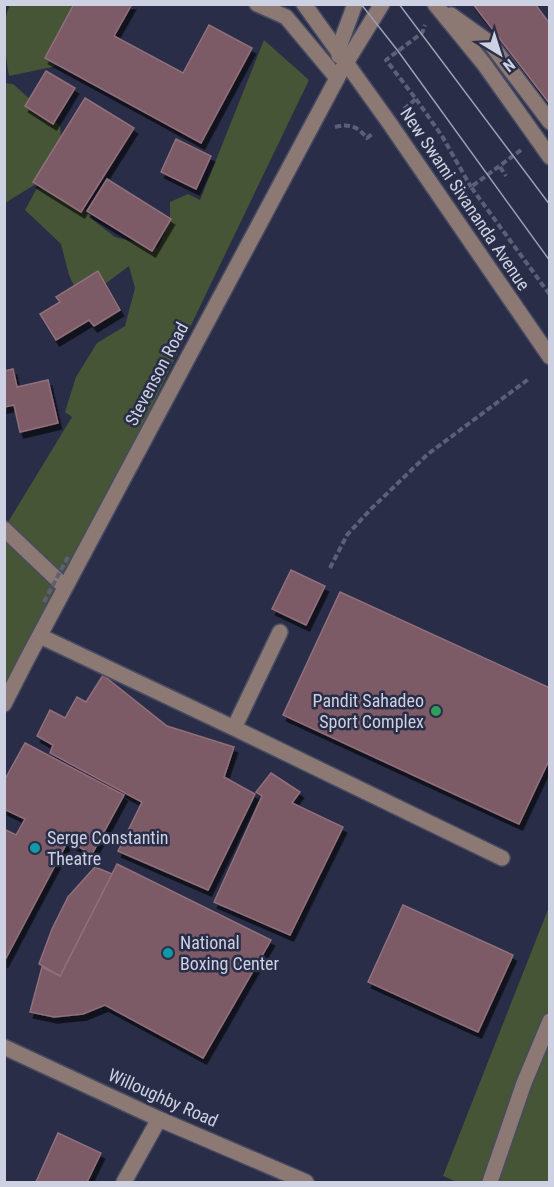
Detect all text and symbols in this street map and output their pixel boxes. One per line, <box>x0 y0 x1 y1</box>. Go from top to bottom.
north arrow <box>470 24 530 84</box>
text: N <box>499 55 519 76</box>
street label: New Swami Sivananda Avenue <box>396 103 535 294</box>
street label: Stevenson Road <box>121 319 193 429</box>
place label: Pandit Sahadeo Sport Complex <box>313 690 424 732</box>
marker: Pandit Sahadeo Sport Complex <box>429 704 443 718</box>
place label: Serge Constantin Theatre <box>47 827 169 869</box>
marker: Serge Constantin Theatre <box>28 841 42 855</box>
place label: National Boxing Center <box>180 932 280 974</box>
marker: National Boxing Center <box>161 946 175 960</box>
street label: Willoughby Road <box>105 1064 221 1131</box>

